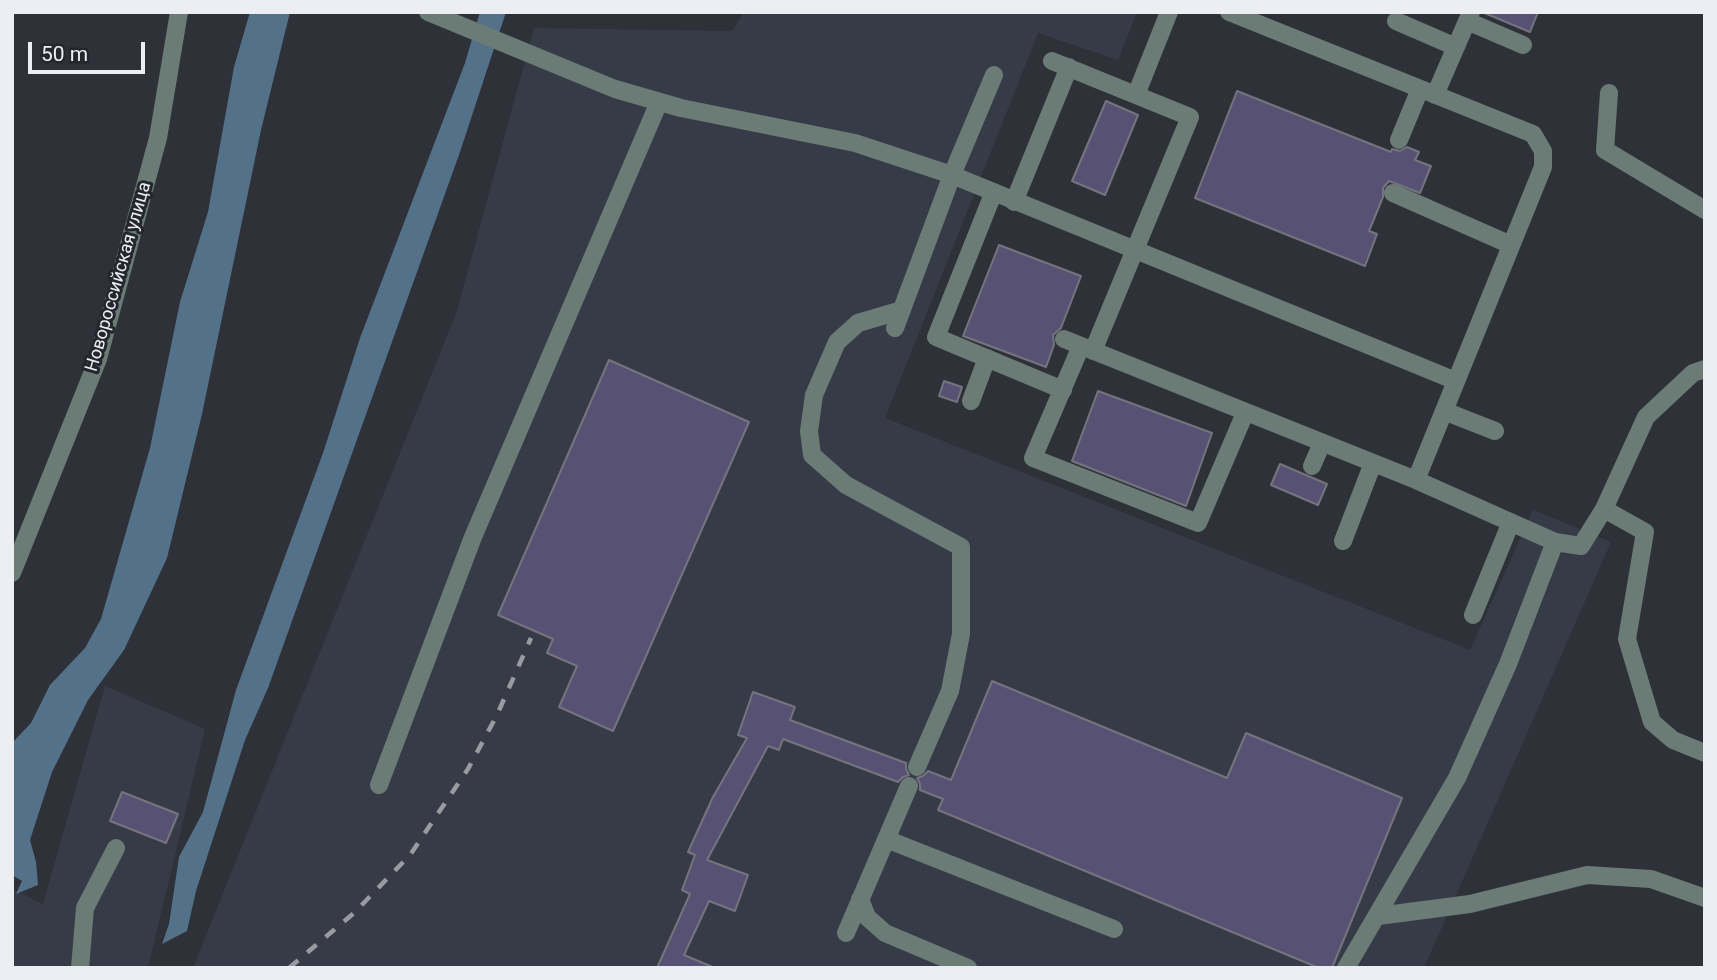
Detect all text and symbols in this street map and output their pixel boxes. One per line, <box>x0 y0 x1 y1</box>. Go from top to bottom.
scale bar <box>32 28 149 72</box>
text: 50 m <box>41 42 88 66</box>
street label: Новороссийская улица <box>82 180 156 374</box>

